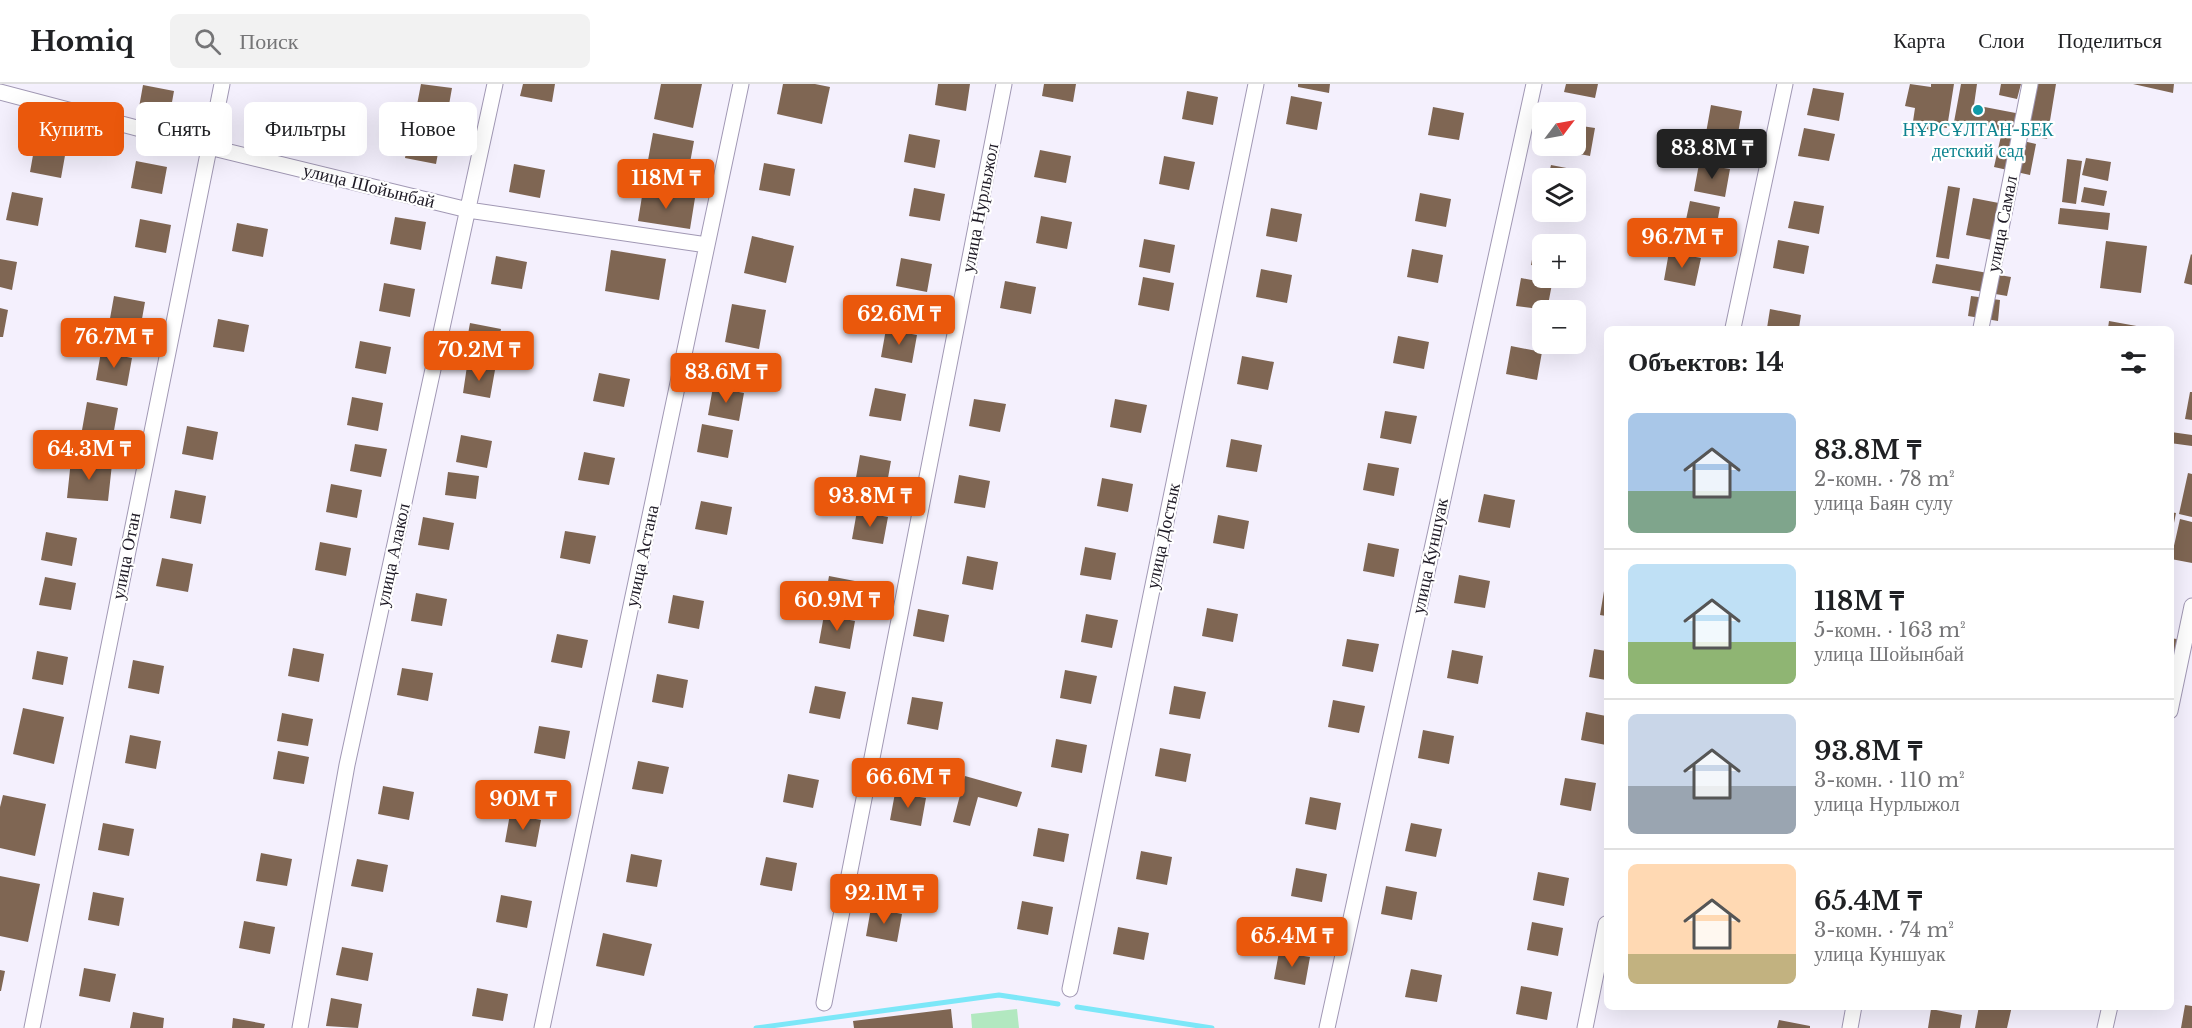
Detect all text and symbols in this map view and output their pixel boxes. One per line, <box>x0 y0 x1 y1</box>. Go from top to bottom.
search box <box>170 14 590 68</box>
text: Homiq <box>30 24 134 59</box>
icon: search <box>191 25 224 58</box>
text: Поиск <box>239 28 298 55</box>
text: Карта <box>1893 28 1945 54</box>
text: Слои <box>1978 28 2024 54</box>
text: Поделиться <box>2057 28 2162 54</box>
chip: Купить <box>18 102 124 156</box>
chip: Снять <box>136 102 232 156</box>
chip: Фильтры <box>244 102 367 156</box>
chip: Новое <box>379 102 477 156</box>
north arrow <box>1532 102 1586 156</box>
map controls <box>1532 102 1586 354</box>
marker: НҰРСҰЛТАН-БЕК детский сад <box>1971 103 1985 117</box>
place label: НҰРСҰЛТАН-БЕК детский сад <box>1902 119 2055 162</box>
pin: 83.8M ₸ <box>1657 129 1767 180</box>
text: 83.8M ₸ <box>1671 136 1753 160</box>
street label: улица Нурлыжол <box>957 141 1003 274</box>
street label: улица Шойынбай <box>301 159 437 213</box>
pin: 118M ₸ <box>617 159 715 210</box>
text: 118M ₸ <box>631 166 701 190</box>
button: layers <box>1532 168 1586 222</box>
street label: улица Самал <box>1982 174 2022 274</box>
pin: 96.7M ₸ <box>1627 218 1737 269</box>
text: 96.7M ₸ <box>1641 225 1723 249</box>
button: + <box>1532 234 1586 288</box>
pin: 62.6M ₸ <box>844 295 954 346</box>
button: − <box>1532 300 1586 354</box>
text: 62.6M ₸ <box>857 302 941 326</box>
pin: 76.7M ₸ <box>59 318 169 369</box>
text: 76.7M ₸ <box>75 325 153 349</box>
pin: 70.2M ₸ <box>424 331 534 382</box>
text: 70.2M ₸ <box>438 338 520 362</box>
text: Объектов: 14 <box>1628 346 1784 378</box>
icon: filters <box>2117 346 2150 379</box>
pin: 83.6M ₸ <box>671 353 781 404</box>
text: 83.6M ₸ <box>685 360 768 384</box>
pin: 64.3M ₸ <box>34 430 144 481</box>
text: 83.8M ₸ <box>1814 434 1921 466</box>
text: 64.3M ₸ <box>47 437 131 461</box>
icon: home <box>1676 437 1748 509</box>
text: 2-комн. · 78 m² <box>1814 467 1955 491</box>
pin: 93.8M ₸ <box>815 477 925 528</box>
street label: улица Достык <box>1141 481 1185 591</box>
text: 93.8M ₸ <box>828 484 912 508</box>
text: улица Баян сулу <box>1814 491 1953 515</box>
street label: улица Куншуак <box>1407 496 1453 616</box>
street label: улица Алакол <box>371 501 415 609</box>
street label: улица Астана <box>620 503 664 609</box>
street label: улица Отан <box>107 510 145 601</box>
pin: 60.9M ₸ <box>782 581 892 632</box>
text: 118M ₸ <box>1814 585 1904 617</box>
text: 60.9M ₸ <box>794 588 880 612</box>
icon: home <box>1676 588 1748 660</box>
text: 5-комн. · 163 m² <box>1814 618 1966 642</box>
text: улица Шойынбай <box>1814 642 1964 666</box>
text: 93.8M ₸ <box>1814 735 1922 767</box>
icon: home <box>1676 738 1748 810</box>
pin: 66.6M ₸ <box>853 758 963 809</box>
text: 66.6M ₸ <box>866 765 950 789</box>
text: 3-комн. · 110 m² <box>1814 768 1965 792</box>
pin: 90M ₸ <box>481 780 565 831</box>
text: 90M ₸ <box>489 787 557 811</box>
text: улица Нурлыжол <box>1814 792 1960 816</box>
pin: 92.1M ₸ <box>829 874 939 925</box>
text: 92.1M ₸ <box>844 881 924 905</box>
text: 65.4M ₸ <box>1814 885 1922 917</box>
icon: home <box>1676 888 1748 960</box>
pin: 65.4M ₸ <box>1237 917 1347 968</box>
text: 3-комн. · 74 m² <box>1814 918 1954 942</box>
text: 65.4M ₸ <box>1251 924 1334 948</box>
text: улица Куншуак <box>1814 942 1945 966</box>

